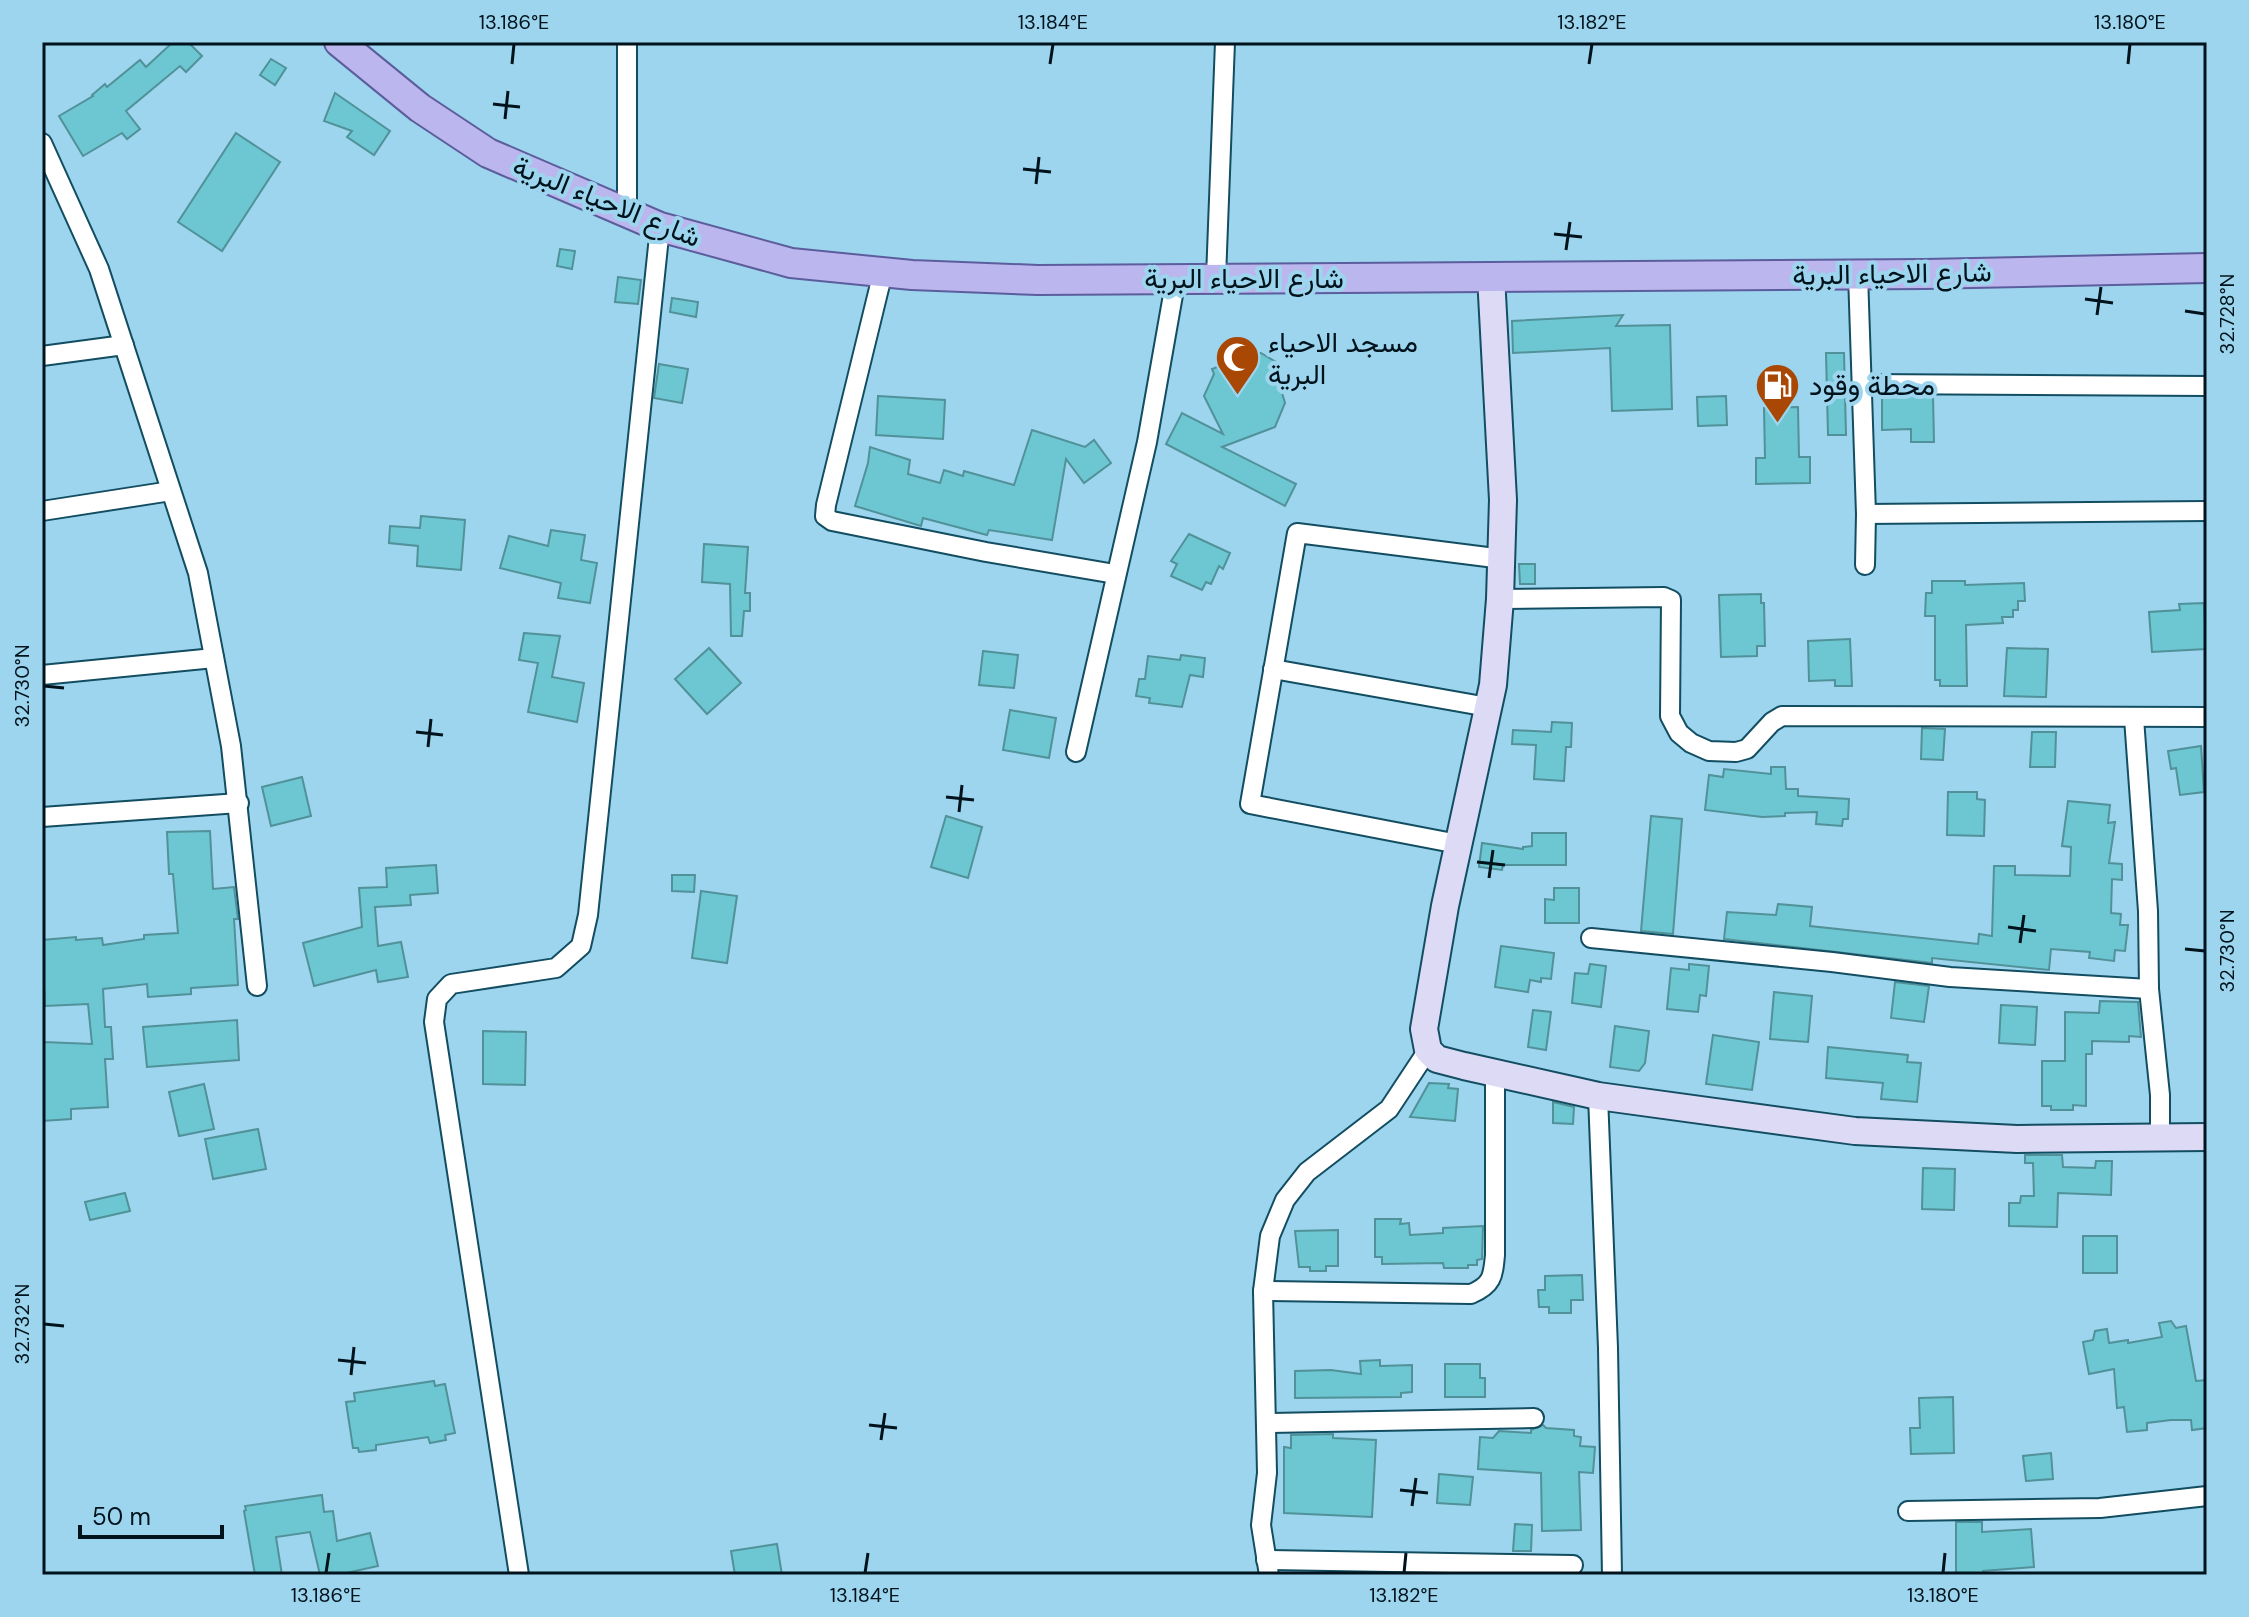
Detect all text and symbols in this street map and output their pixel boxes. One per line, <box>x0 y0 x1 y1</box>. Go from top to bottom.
text: 13.186°E <box>479 9 549 35</box>
text: 13.184°E <box>1018 9 1088 35</box>
text: 13.182°E <box>1557 9 1627 35</box>
text: 13.180°E <box>2094 9 2166 35</box>
street label: شارع الاحياء البرية <box>507 147 706 256</box>
street label: شارع الاحياء البرية <box>1792 253 1992 294</box>
street label: شارع الاحياء البرية <box>1144 260 1344 297</box>
text: 32.728°N <box>2214 274 2240 354</box>
place label: مسجد الاحياء البرية <box>1268 324 1418 393</box>
mosque icon: مسجد الاحياء البرية <box>1213 334 1261 397</box>
fuel station icon: محطة وقود <box>1754 361 1802 424</box>
place label: محطة وقود <box>1809 367 1935 404</box>
text: 32.730°N <box>9 644 35 728</box>
text: 32.730°N <box>2214 909 2240 993</box>
text: 32.732°N <box>9 1284 35 1364</box>
scale bar <box>80 1489 222 1539</box>
text: 50 m <box>92 1501 151 1532</box>
text: 13.186°E <box>291 1582 361 1608</box>
text: 13.184°E <box>830 1582 900 1608</box>
text: 13.182°E <box>1369 1582 1439 1608</box>
text: 13.180°E <box>1907 1582 1979 1608</box>

